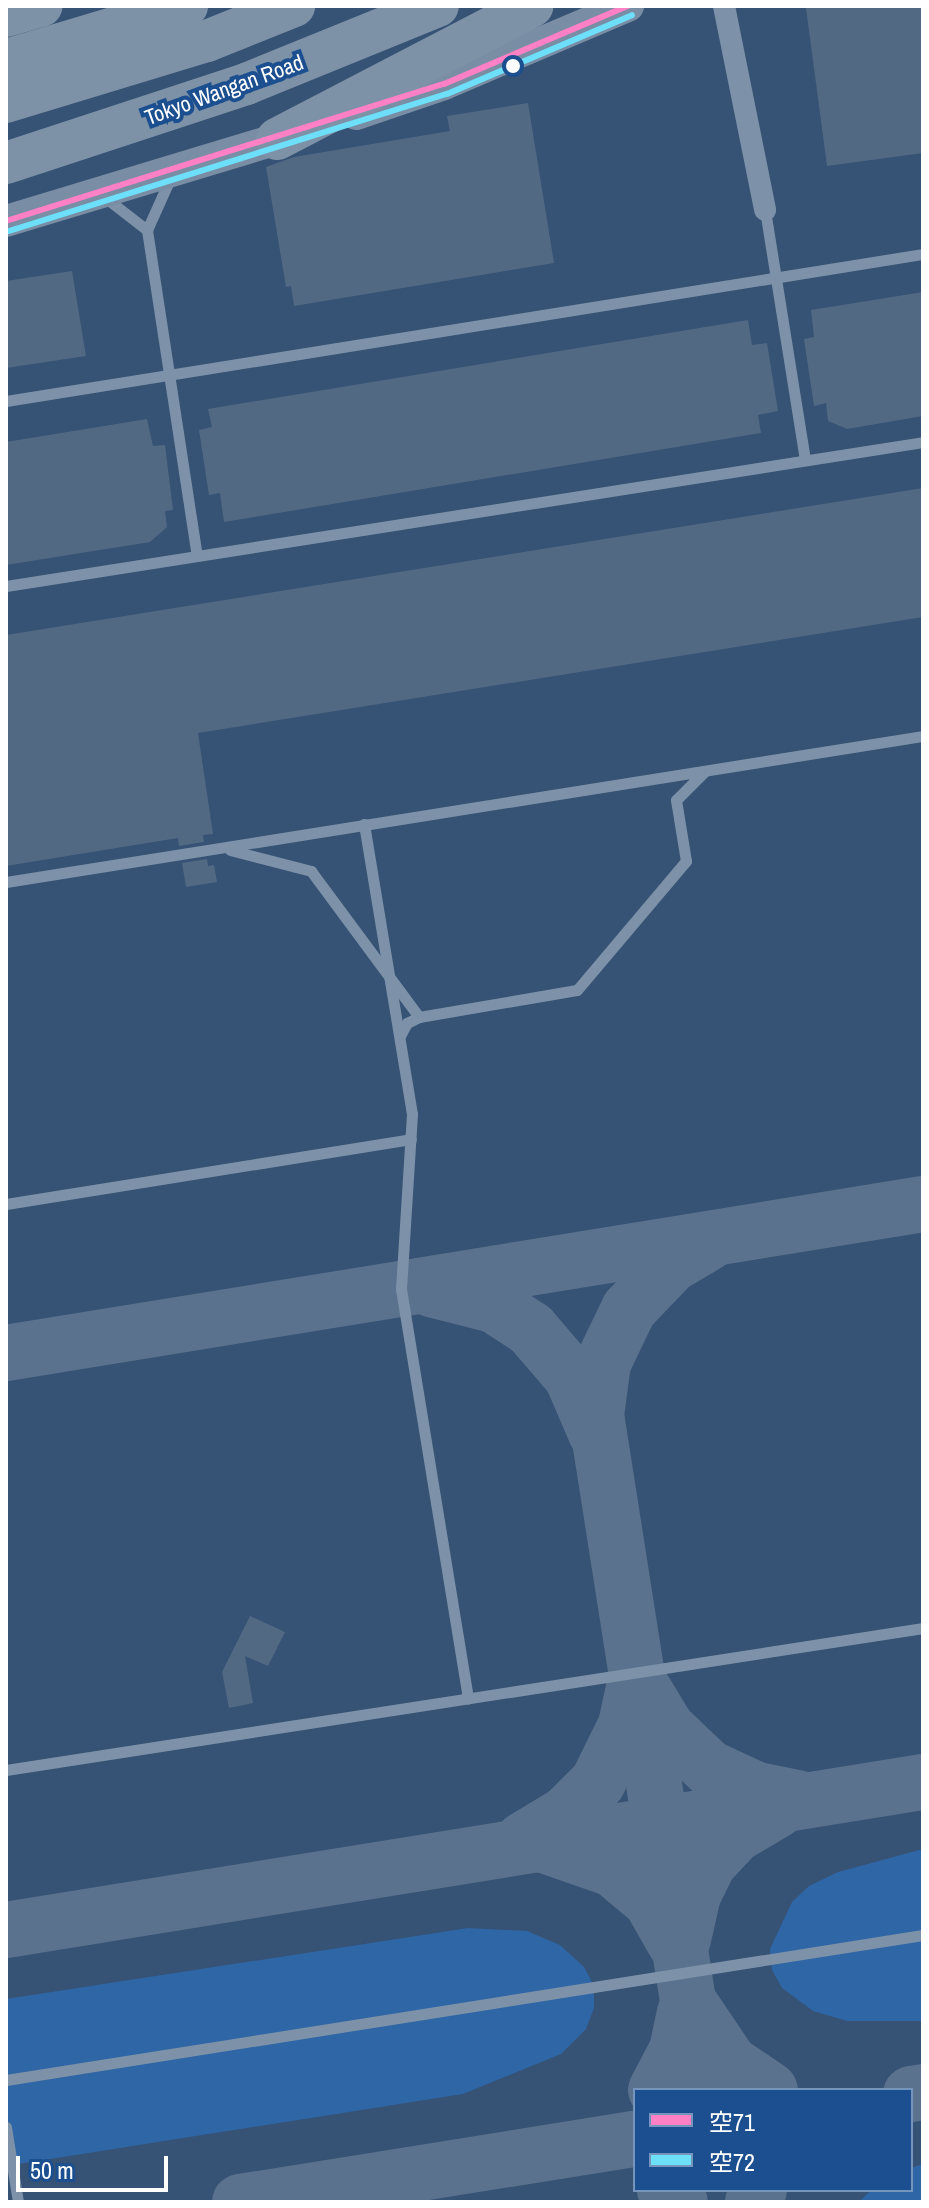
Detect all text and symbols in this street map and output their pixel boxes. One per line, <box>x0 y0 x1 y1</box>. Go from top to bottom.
street label: Tokyo Wangan Road <box>141 49 307 131</box>
unlabelled marker <box>505 58 521 74</box>
legend <box>633 2088 913 2192</box>
text: 空71 <box>709 2106 755 2138</box>
scale bar <box>20 2140 172 2190</box>
text: 空72 <box>709 2146 755 2178</box>
text: 50 m <box>30 2154 74 2186</box>

